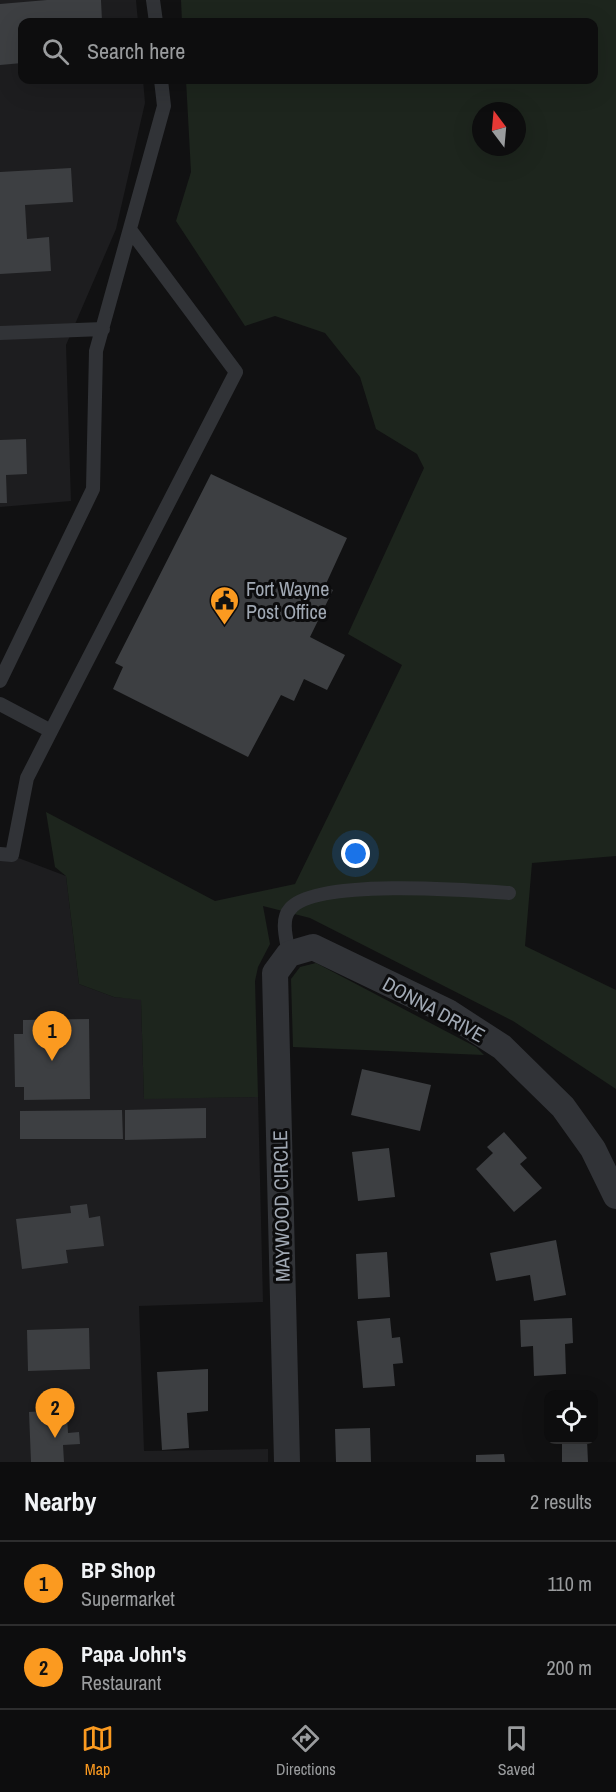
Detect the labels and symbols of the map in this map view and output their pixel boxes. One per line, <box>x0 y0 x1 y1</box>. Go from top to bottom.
north arrow <box>472 102 526 156</box>
place label: Fort Wayne Post Office <box>246 575 329 625</box>
public building icon: Fort Wayne Post Office <box>209 584 241 626</box>
your location <box>341 839 370 868</box>
street label: DONNA DRIVE <box>378 970 490 1048</box>
pin: 1 <box>32 1012 72 1061</box>
street label: MAYWOOD CIRCLE <box>266 1130 296 1282</box>
pin: 2 <box>36 1388 74 1438</box>

